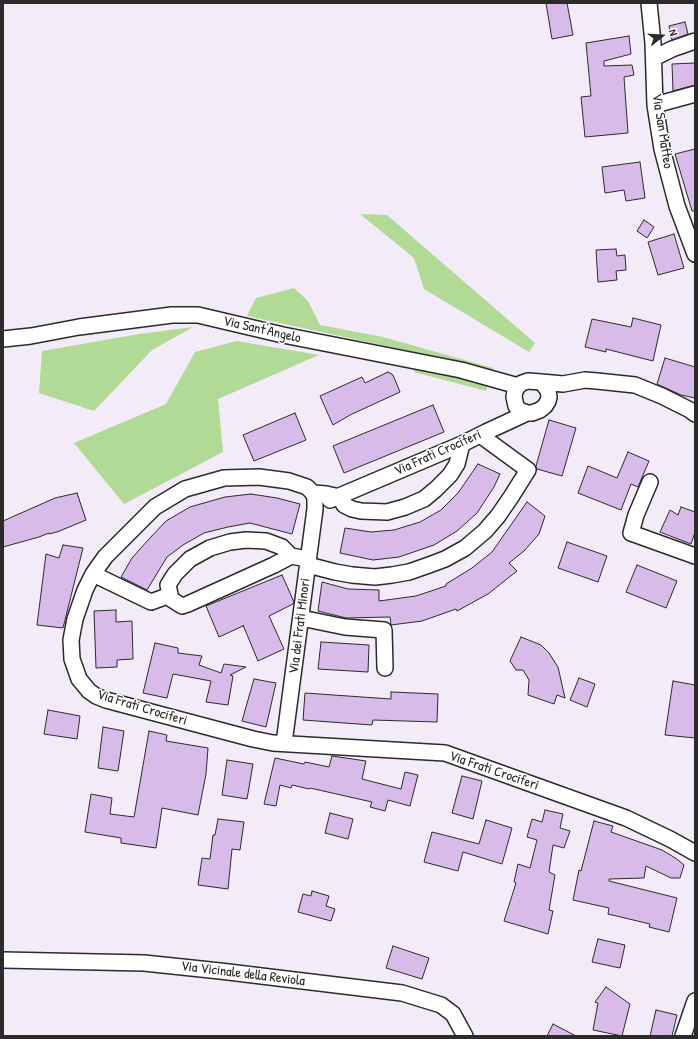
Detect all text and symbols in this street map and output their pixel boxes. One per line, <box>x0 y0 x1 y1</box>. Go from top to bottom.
north arrow <box>642 16 682 56</box>
text: N <box>666 28 681 37</box>
street label: Via San Matteo <box>648 92 676 170</box>
street label: Via Sant'Angelo <box>221 313 303 347</box>
street label: Via Frati Crociferi <box>392 426 484 480</box>
street label: Via dei Frati Minori <box>286 577 314 675</box>
street label: Via Frati Crociferi <box>95 686 189 730</box>
street label: Via Frati Crociferi <box>447 748 541 794</box>
street label: Via Vicinale della Reviola <box>180 958 306 990</box>

